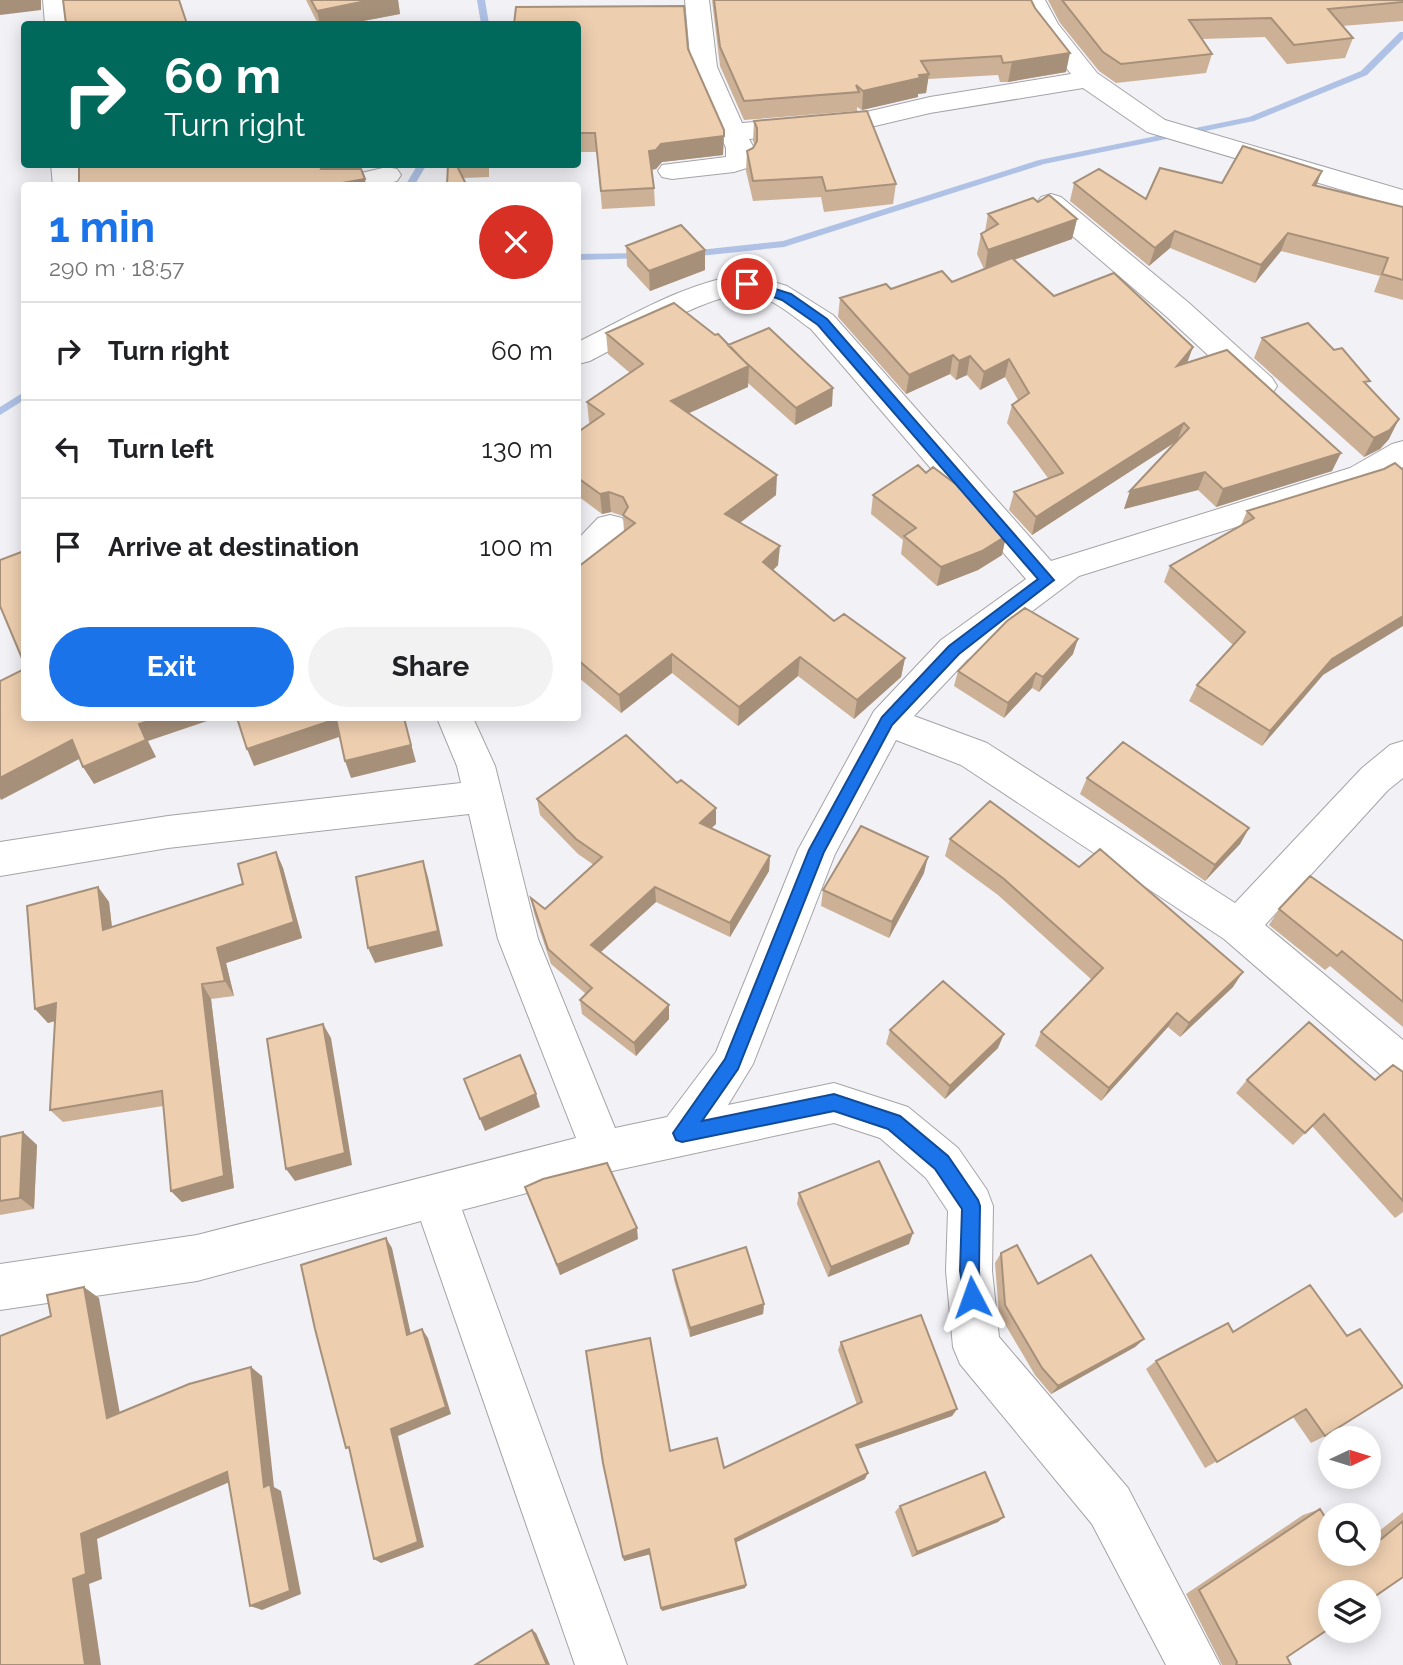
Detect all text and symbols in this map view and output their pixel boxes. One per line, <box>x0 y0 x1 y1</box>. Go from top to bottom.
text: 60 m <box>164 47 281 104</box>
icon: right <box>49 49 140 140</box>
text: Turn right <box>164 106 305 143</box>
text: 1 min <box>49 203 155 252</box>
button: close <box>479 205 553 279</box>
text: 290 m · 18:57 <box>49 254 184 281</box>
pin <box>717 254 777 314</box>
icon: arrive <box>728 265 766 303</box>
icon: right <box>49 332 87 370</box>
text: Turn right <box>108 336 229 366</box>
text: 60 m <box>491 336 553 366</box>
icon: left <box>49 430 87 468</box>
text: Turn left <box>108 434 214 464</box>
text: 130 m <box>482 434 553 464</box>
icon: arrive <box>49 528 87 566</box>
text: Arrive at destination <box>108 532 359 562</box>
text: 100 m <box>480 532 553 562</box>
button: Exit <box>49 627 294 707</box>
button: Share <box>308 627 553 707</box>
position arrow <box>935 1260 1009 1334</box>
north arrow <box>1318 1426 1381 1489</box>
map controls <box>1318 1426 1381 1643</box>
button: search <box>1318 1503 1381 1566</box>
button: layers <box>1318 1580 1381 1643</box>

